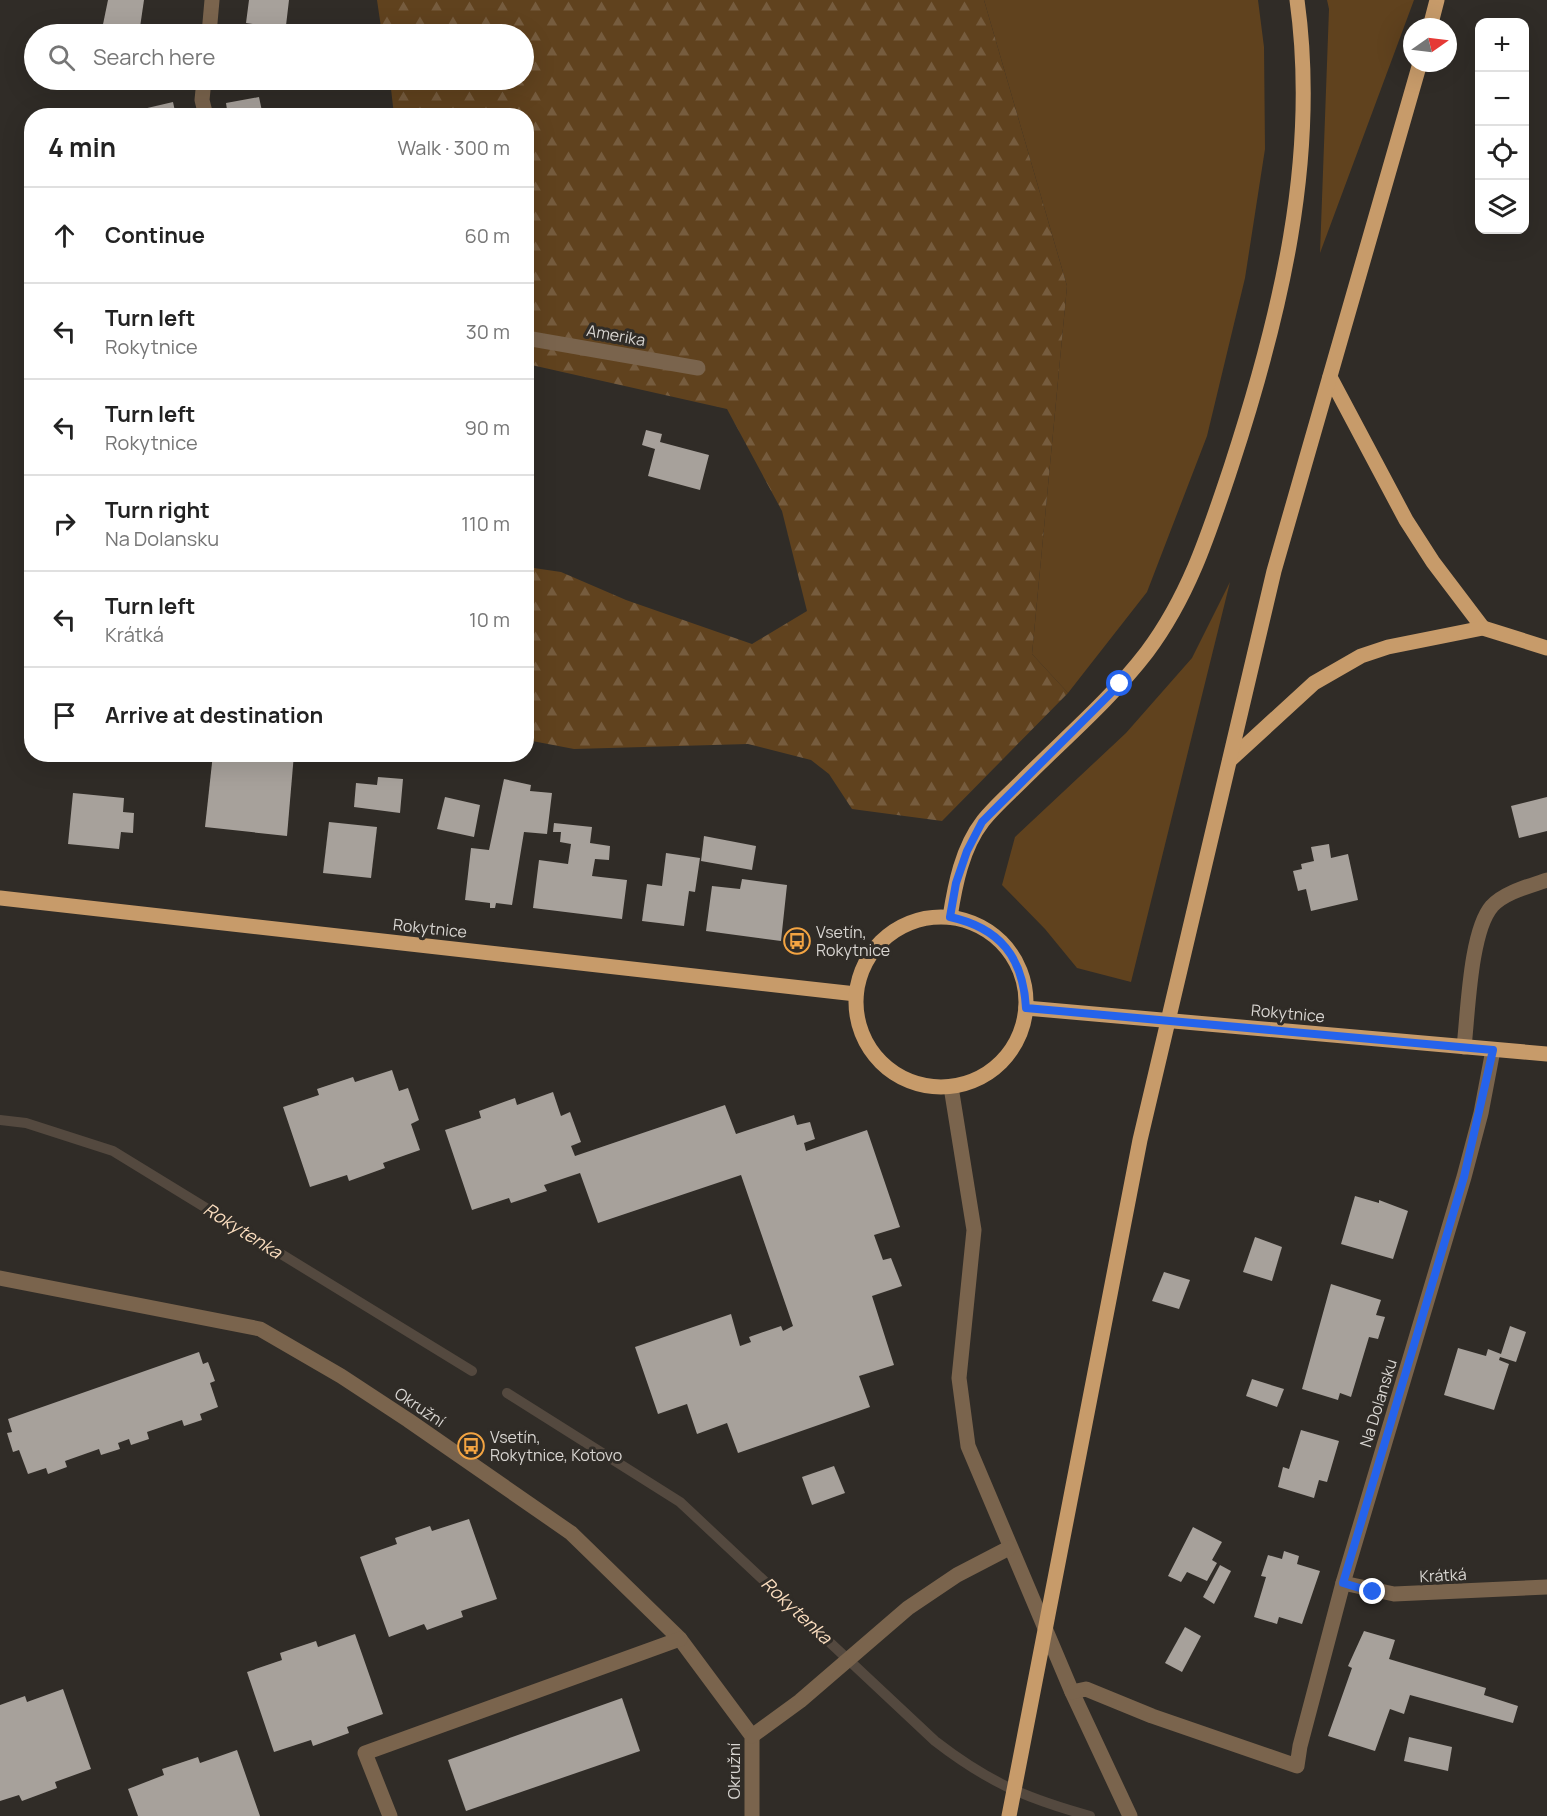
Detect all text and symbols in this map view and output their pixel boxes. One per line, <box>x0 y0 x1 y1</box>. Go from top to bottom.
north arrow <box>1403 18 1457 72</box>
map controls <box>1475 18 1529 234</box>
button: + <box>1475 18 1529 72</box>
search box <box>24 24 534 90</box>
icon: search <box>45 41 78 74</box>
text: Search here <box>93 42 215 72</box>
button: − <box>1475 72 1529 126</box>
button: locate <box>1475 126 1529 180</box>
text: 4 min <box>48 129 116 165</box>
text: Walk · 300 m <box>398 134 510 161</box>
button: layers <box>1475 180 1529 234</box>
icon: ahead <box>48 219 81 252</box>
text: Continue <box>105 220 205 250</box>
text: 60 m <box>464 222 510 249</box>
text: Turn left <box>105 303 195 333</box>
icon: left <box>48 315 81 348</box>
text: 30 m <box>466 318 510 345</box>
street label: Amerika <box>585 319 647 351</box>
text: Rokytnice <box>105 333 198 360</box>
text: Turn left <box>105 399 195 429</box>
icon: left <box>48 411 81 444</box>
text: 90 m <box>464 414 510 441</box>
text: Rokytnice <box>105 429 198 456</box>
text: Turn right <box>105 495 210 525</box>
icon: right <box>48 507 81 540</box>
text: 110 m <box>461 510 510 537</box>
text: Na Dolansku <box>105 525 219 552</box>
text: Turn left <box>105 591 195 621</box>
icon: left <box>48 603 81 636</box>
text: 10 m <box>469 606 510 633</box>
text: Krátká <box>105 621 164 648</box>
route start <box>1106 670 1132 696</box>
icon: arrive <box>48 699 81 732</box>
text: Arrive at destination <box>105 700 323 730</box>
street label: Rokytnice <box>392 913 468 943</box>
place label: Vsetín, Rokytnice <box>816 921 890 961</box>
bus stop icon: Vsetín, Rokytnice <box>782 926 812 956</box>
street label: Rokytnice <box>1250 999 1326 1027</box>
water label: Rokytenka <box>199 1197 287 1264</box>
street label: Na Dolansku <box>1354 1356 1402 1450</box>
street label: Okružní <box>390 1382 450 1432</box>
place label: Vsetín, Rokytnice, Kotovo <box>490 1426 622 1466</box>
bus stop icon: Vsetín, Rokytnice, Kotovo <box>456 1431 486 1461</box>
street label: Krátká <box>1419 1563 1467 1587</box>
water label: Rokytenka <box>757 1571 838 1649</box>
route end <box>1359 1578 1385 1604</box>
street label: Okružní <box>723 1742 745 1799</box>

